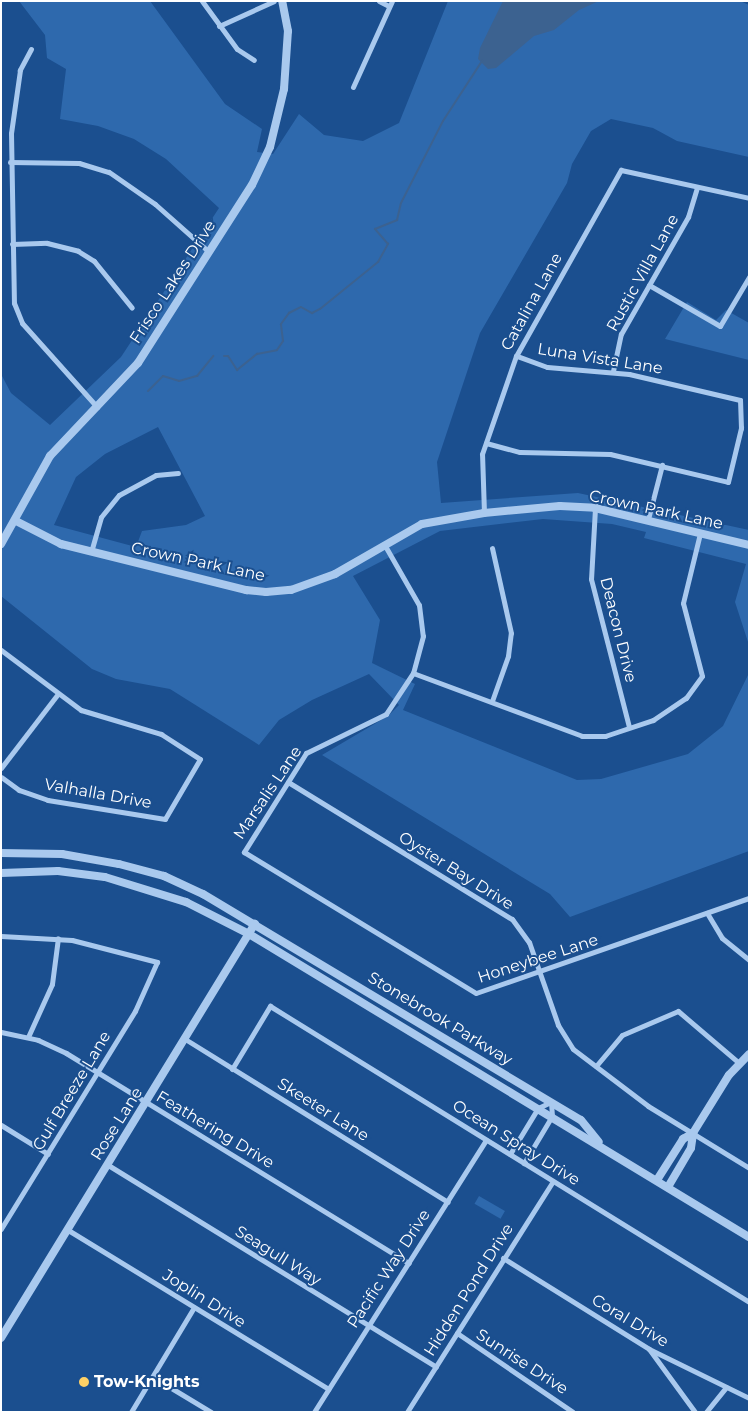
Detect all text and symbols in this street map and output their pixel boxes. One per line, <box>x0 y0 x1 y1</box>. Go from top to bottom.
street label: Rustic Villa Lane <box>603 211 683 335</box>
street label: Frisco Lakes Drive <box>126 217 220 347</box>
street label: Catalina Lane <box>497 250 567 354</box>
street label: Luna Vista Lane <box>536 340 664 378</box>
street label: Crown Park Lane <box>587 486 725 534</box>
street label: Crown Park Lane <box>129 538 267 586</box>
street label: Deacon Drive <box>596 575 640 685</box>
street label: Marsalis Lane <box>230 743 306 843</box>
street label: Valhalla Drive <box>43 775 153 813</box>
street label: Oyster Bay Drive <box>395 828 517 914</box>
street label: Honeybee Lane <box>475 930 601 988</box>
street label: Stonebrook Parkway <box>364 968 516 1070</box>
street label: Gulf Breeze Lane <box>29 1028 115 1154</box>
street label: Skeeter Lane <box>274 1074 372 1146</box>
street label: Rose Lane <box>87 1084 147 1164</box>
street label: Feathering Drive <box>153 1087 277 1173</box>
street label: Ocean Spray Drive <box>449 1096 583 1190</box>
street label: Pacific Way Drive <box>344 1206 434 1332</box>
street label: Hidden Pond Drive <box>420 1220 518 1360</box>
street label: Seagull Way <box>231 1222 325 1290</box>
street label: Joplin Drive <box>159 1266 249 1332</box>
street label: Coral Drive <box>588 1290 672 1352</box>
street label: Sunrise Drive <box>472 1325 572 1399</box>
place label: Tow-Knights <box>94 1372 199 1392</box>
marker: Tow-Knights <box>78 1376 90 1388</box>

